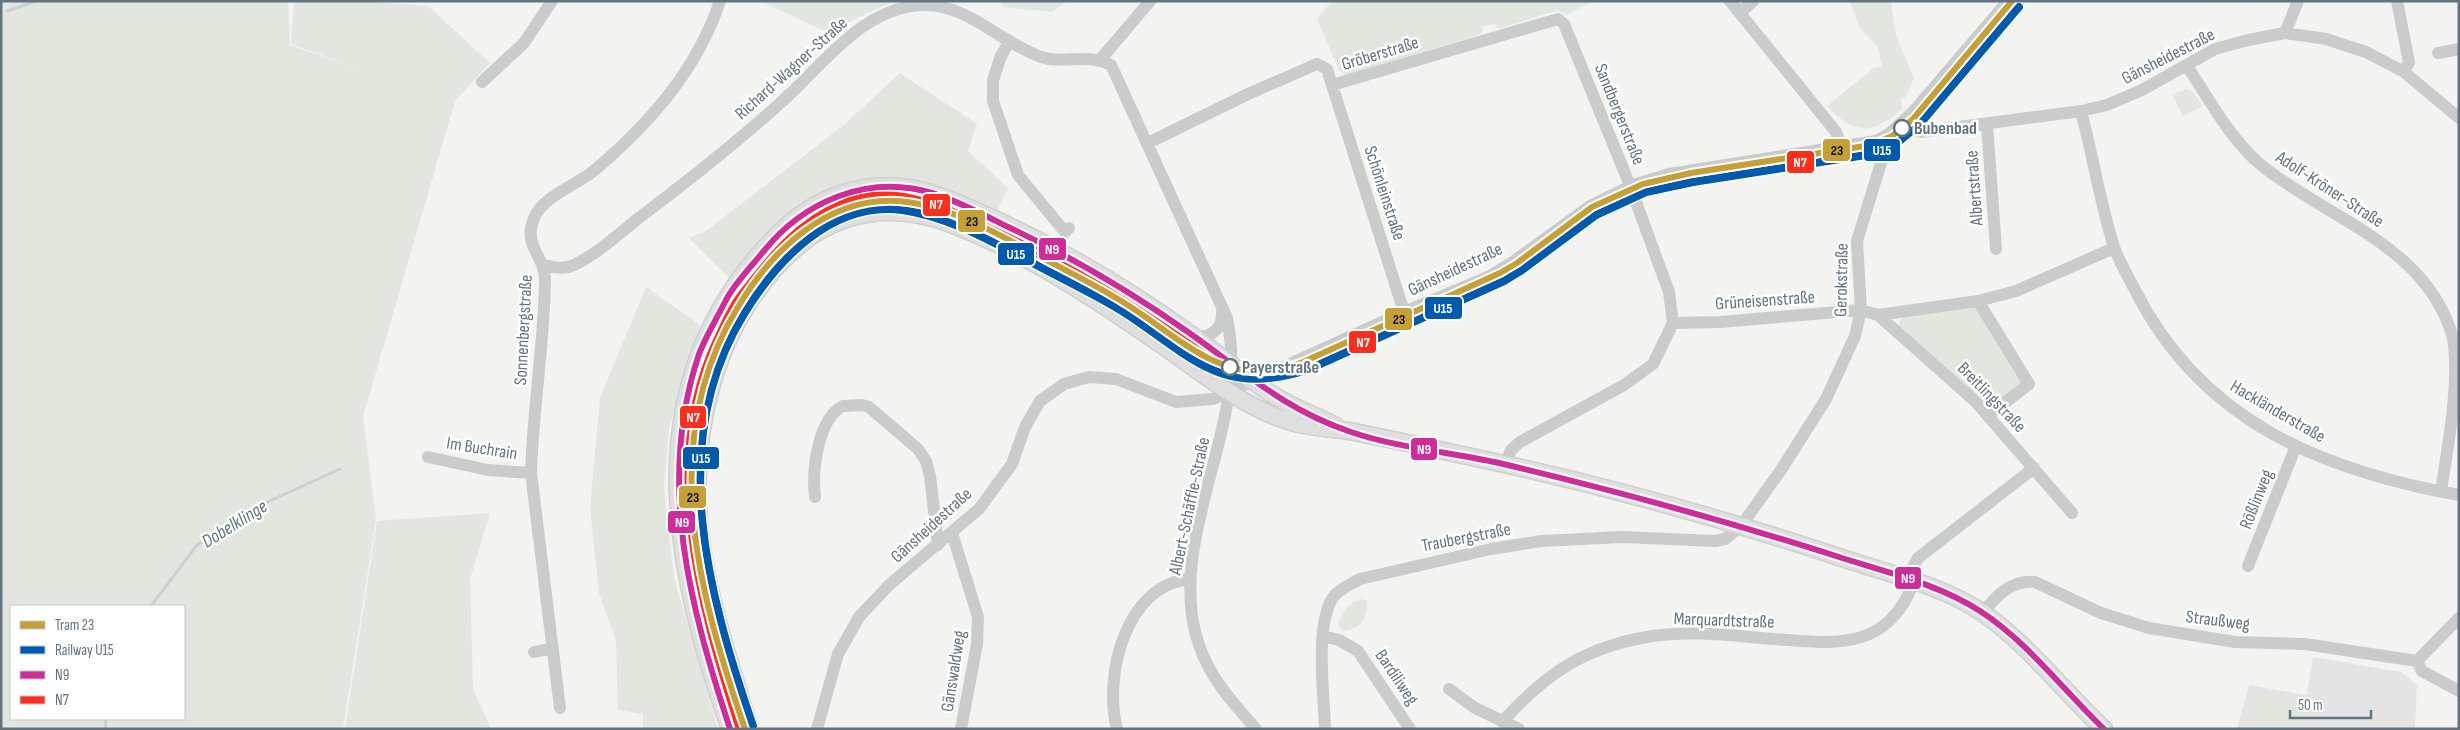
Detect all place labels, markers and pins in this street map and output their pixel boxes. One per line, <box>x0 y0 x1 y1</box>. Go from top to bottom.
place label: Bubenbad <box>1914 118 1977 139</box>
marker: Bubenbad <box>1893 119 1911 137</box>
place label: Payerstraße <box>1242 357 1319 378</box>
marker: Payerstraße <box>1221 358 1239 376</box>

